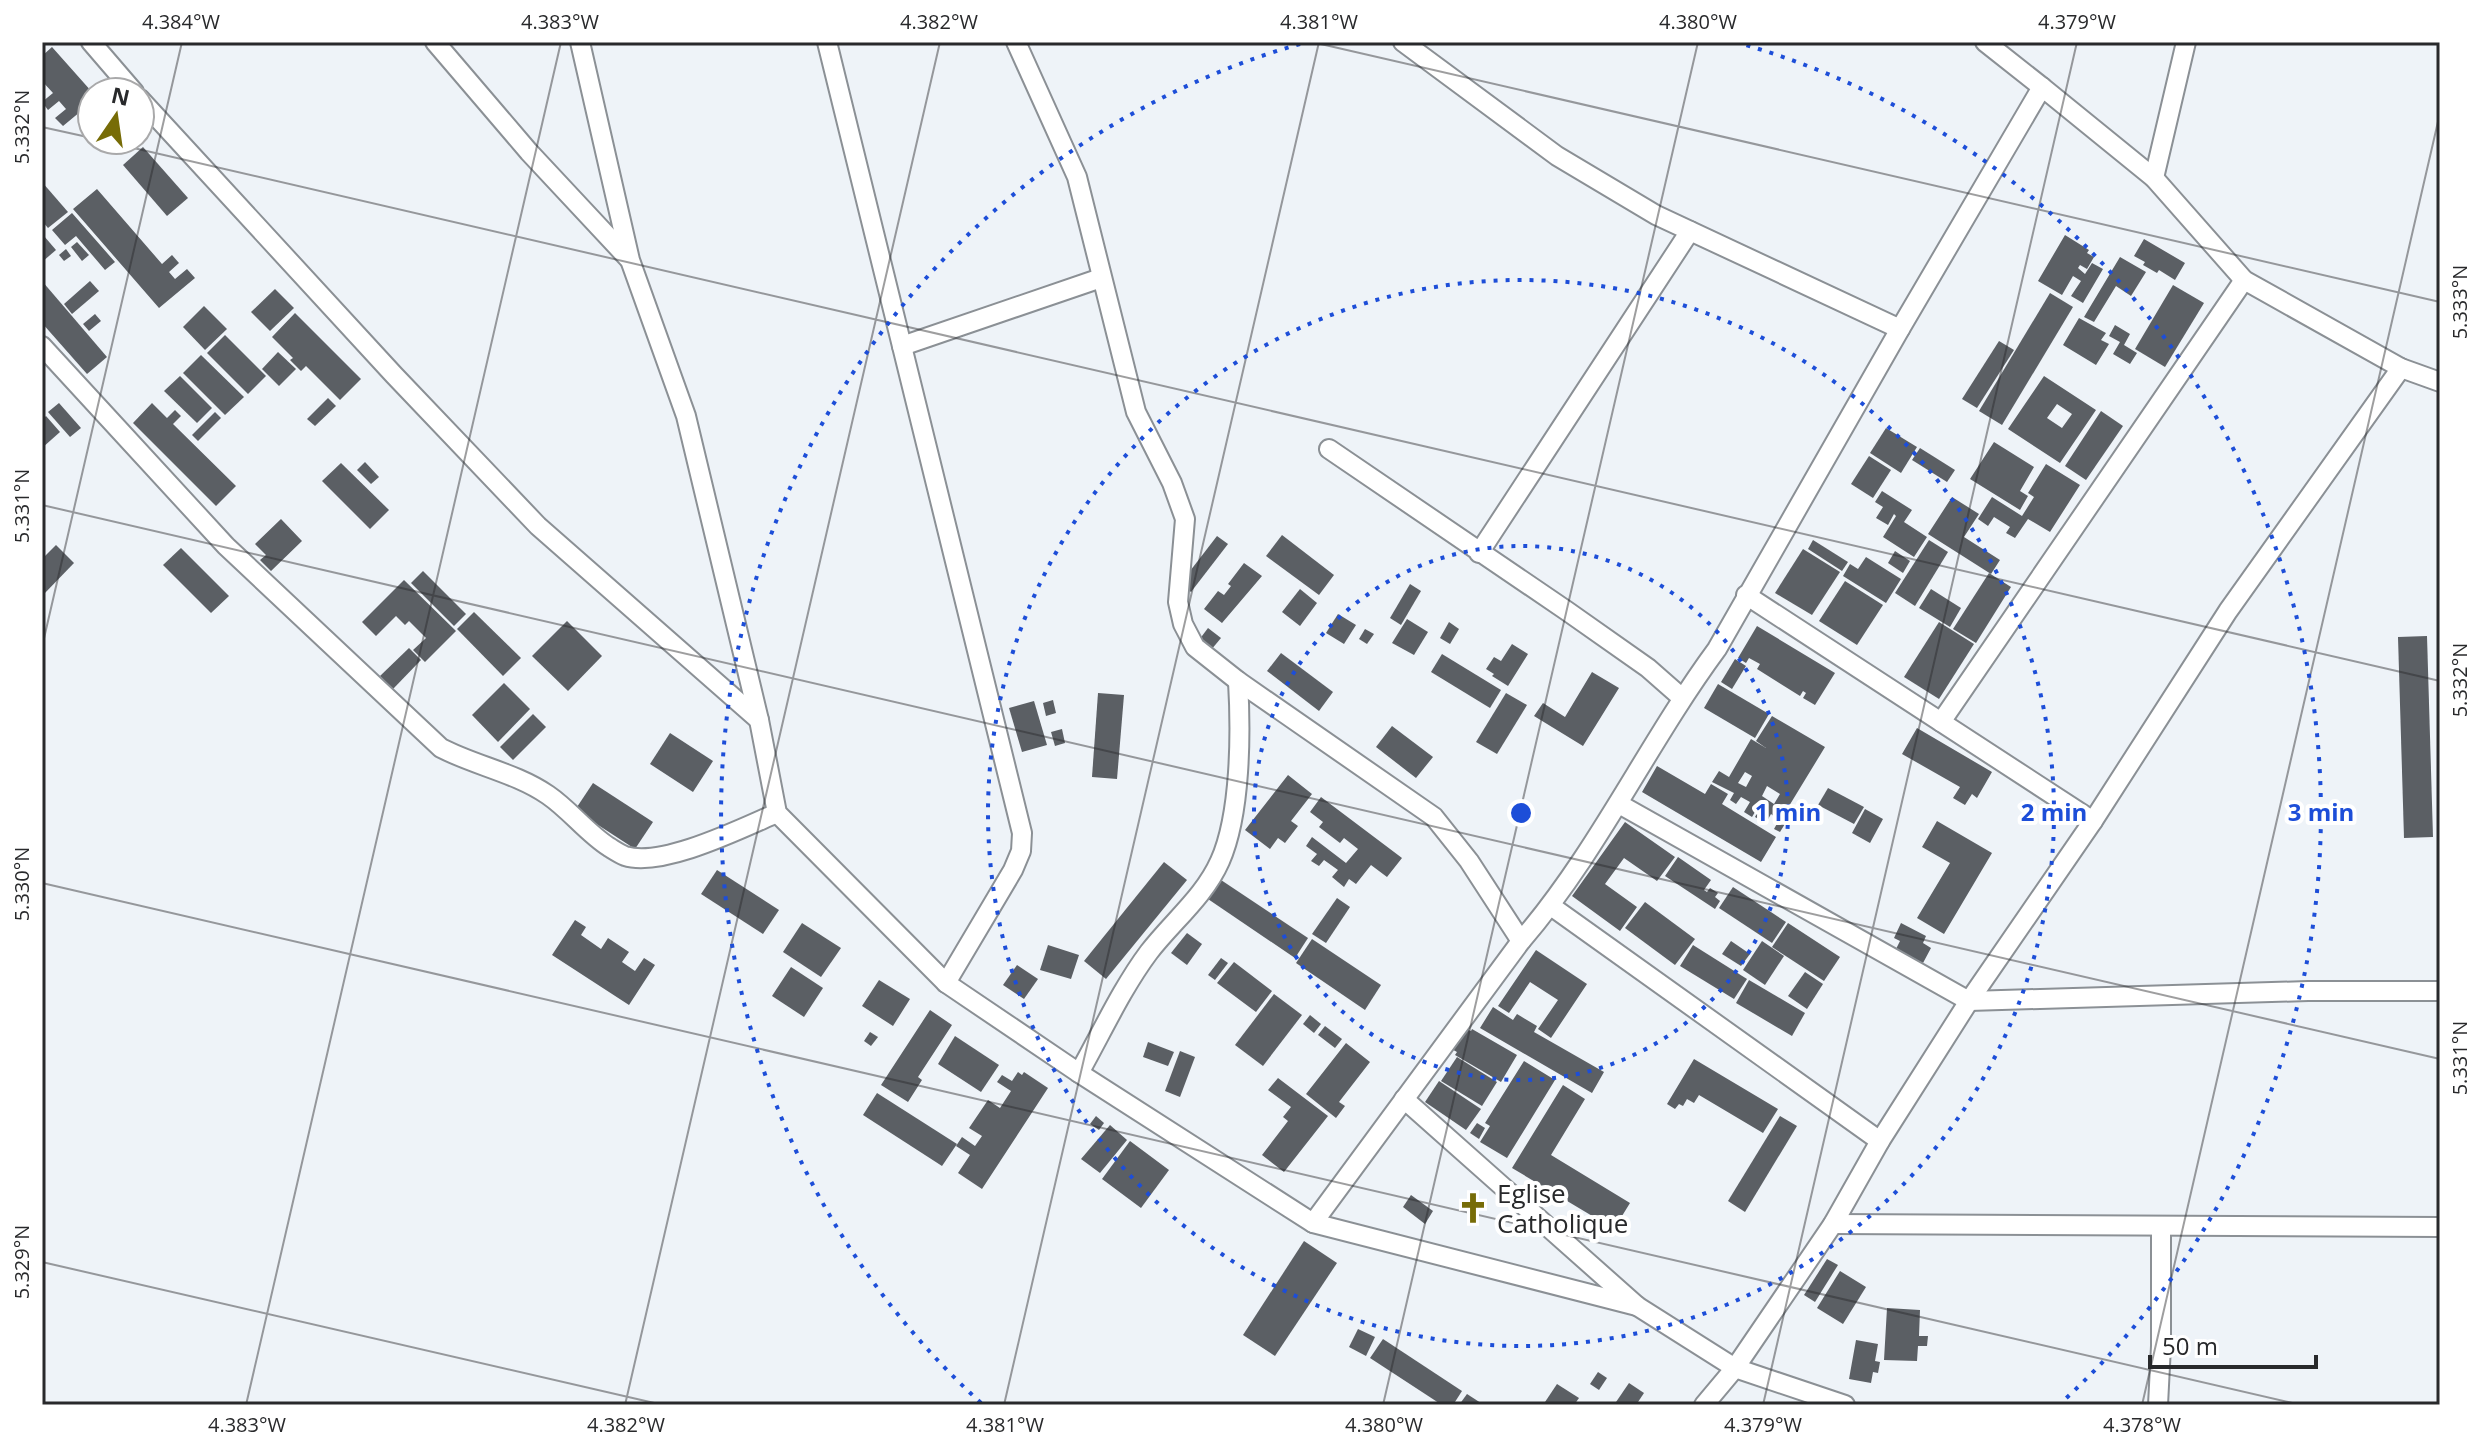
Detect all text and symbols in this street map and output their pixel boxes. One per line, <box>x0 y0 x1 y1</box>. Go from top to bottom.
text: 4.384°W <box>142 8 221 35</box>
text: 4.383°W <box>521 8 600 35</box>
text: 4.382°W <box>900 8 979 35</box>
text: 4.381°W <box>1280 8 1359 35</box>
text: 4.380°W <box>1659 8 1738 35</box>
text: 4.379°W <box>2038 8 2117 35</box>
north arrow <box>76 76 156 156</box>
text: N <box>109 79 133 112</box>
text: 5.332°N <box>8 90 35 164</box>
text: 5.333°N <box>2446 265 2473 339</box>
text: 5.331°N <box>8 469 35 543</box>
text: 5.332°N <box>2446 643 2473 717</box>
text: 1 min <box>1755 795 1821 828</box>
text: 2 min <box>2021 795 2087 828</box>
text: 3 min <box>2288 795 2354 828</box>
centre of rings <box>1507 799 1535 827</box>
text: 5.330°N <box>8 847 35 921</box>
text: 5.331°N <box>2446 1021 2473 1095</box>
place label: Eglise Catholique <box>1497 1175 1628 1241</box>
church icon: Eglise Catholique <box>1456 1191 1490 1225</box>
text: 5.329°N <box>8 1225 35 1299</box>
scale bar <box>2150 1319 2316 1369</box>
text: 50 m <box>2162 1329 2218 1362</box>
text: 4.383°W <box>208 1411 287 1438</box>
text: 4.382°W <box>587 1411 666 1438</box>
text: 4.381°W <box>966 1411 1045 1438</box>
text: 4.380°W <box>1345 1411 1424 1438</box>
text: 4.379°W <box>1724 1411 1803 1438</box>
text: 4.378°W <box>2103 1411 2182 1438</box>

